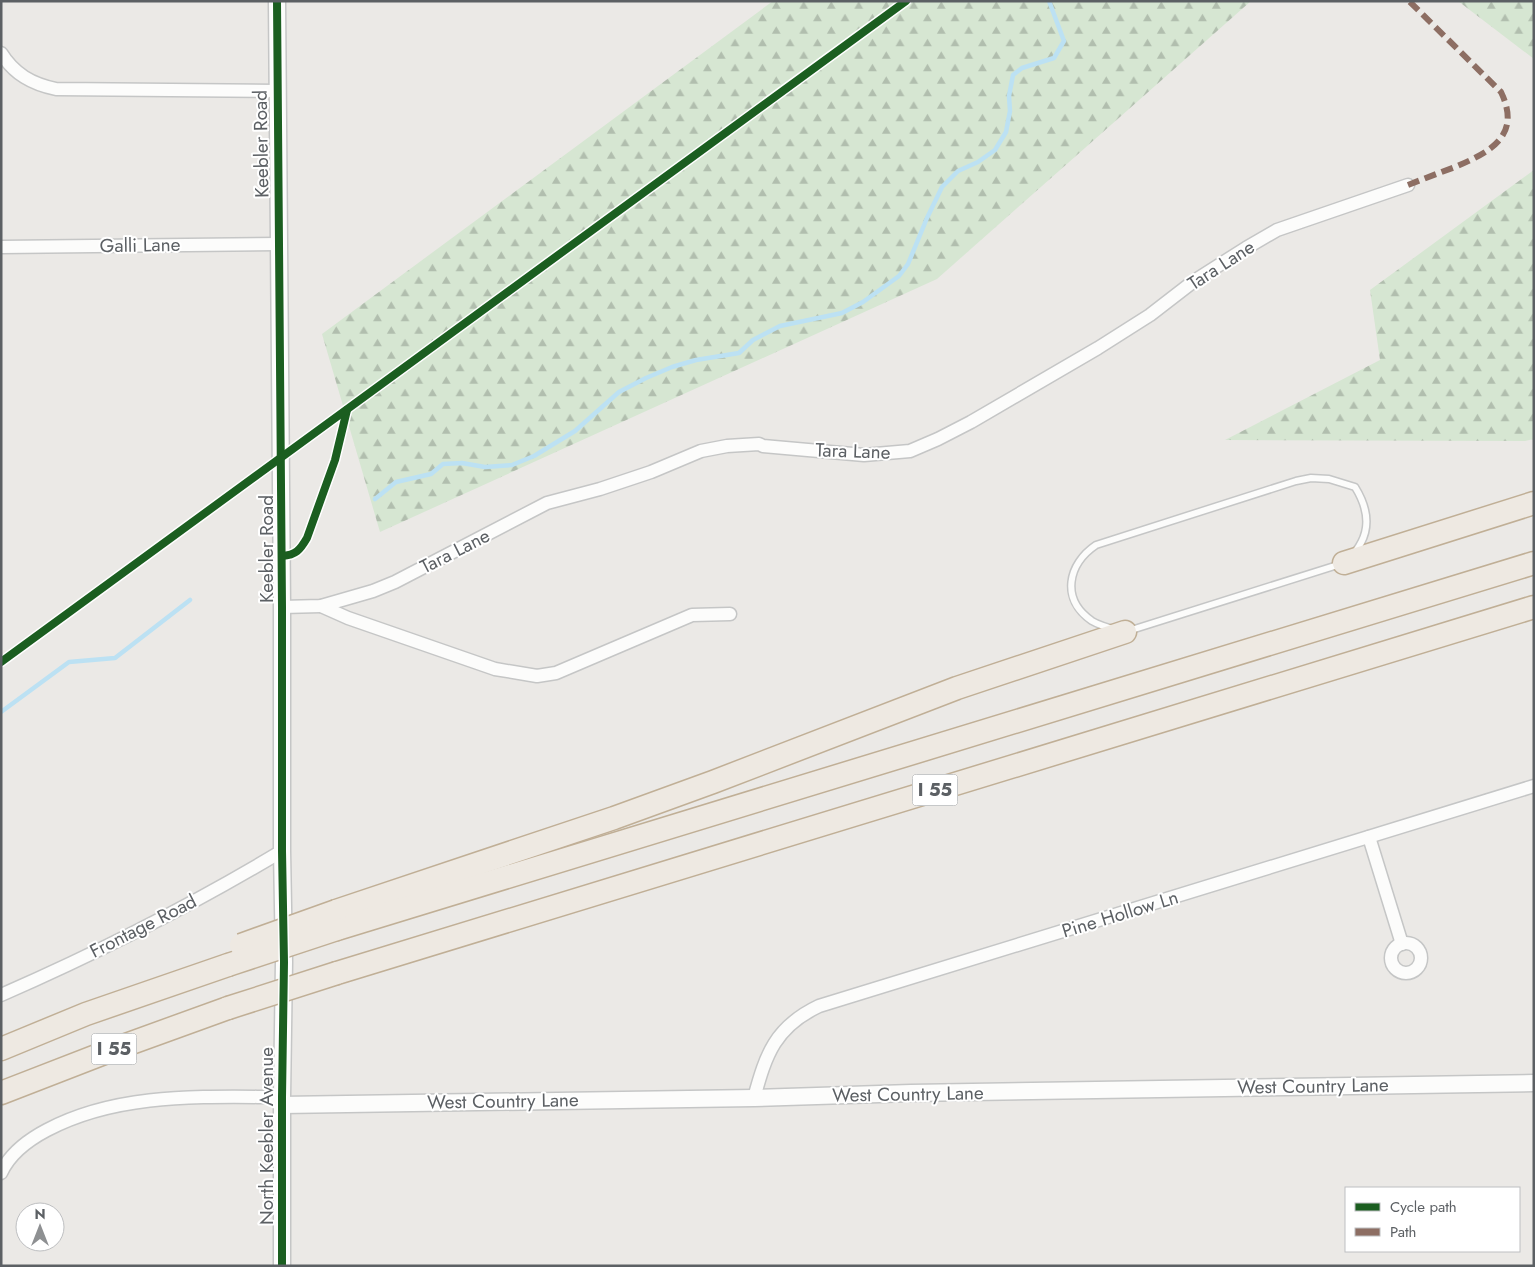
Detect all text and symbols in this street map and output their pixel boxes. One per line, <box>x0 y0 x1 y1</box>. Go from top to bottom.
street label: Keebler Road <box>247 90 275 198</box>
street label: Galli Lane <box>99 231 181 259</box>
street label: Tara Lane <box>1182 233 1260 297</box>
street label: Tara Lane <box>815 436 891 466</box>
street label: Keebler Road <box>253 495 280 603</box>
street label: Tara Lane <box>416 522 495 580</box>
road number: I 55 <box>912 774 958 806</box>
street label: Pine Hollow Ln <box>1058 883 1182 945</box>
street label: Frontage Road <box>85 887 201 965</box>
road number: I 55 <box>92 1034 136 1064</box>
street label: North Keebler Avenue <box>253 1047 280 1225</box>
street label: West Country Lane <box>1237 1071 1389 1101</box>
street label: West Country Lane <box>832 1079 984 1109</box>
street label: West Country Lane <box>427 1086 579 1116</box>
legend <box>1345 1187 1520 1252</box>
text: Cycle path <box>1390 1196 1457 1218</box>
north arrow <box>15 1202 65 1252</box>
text: N <box>34 1204 46 1224</box>
text: Path <box>1390 1221 1416 1243</box>

